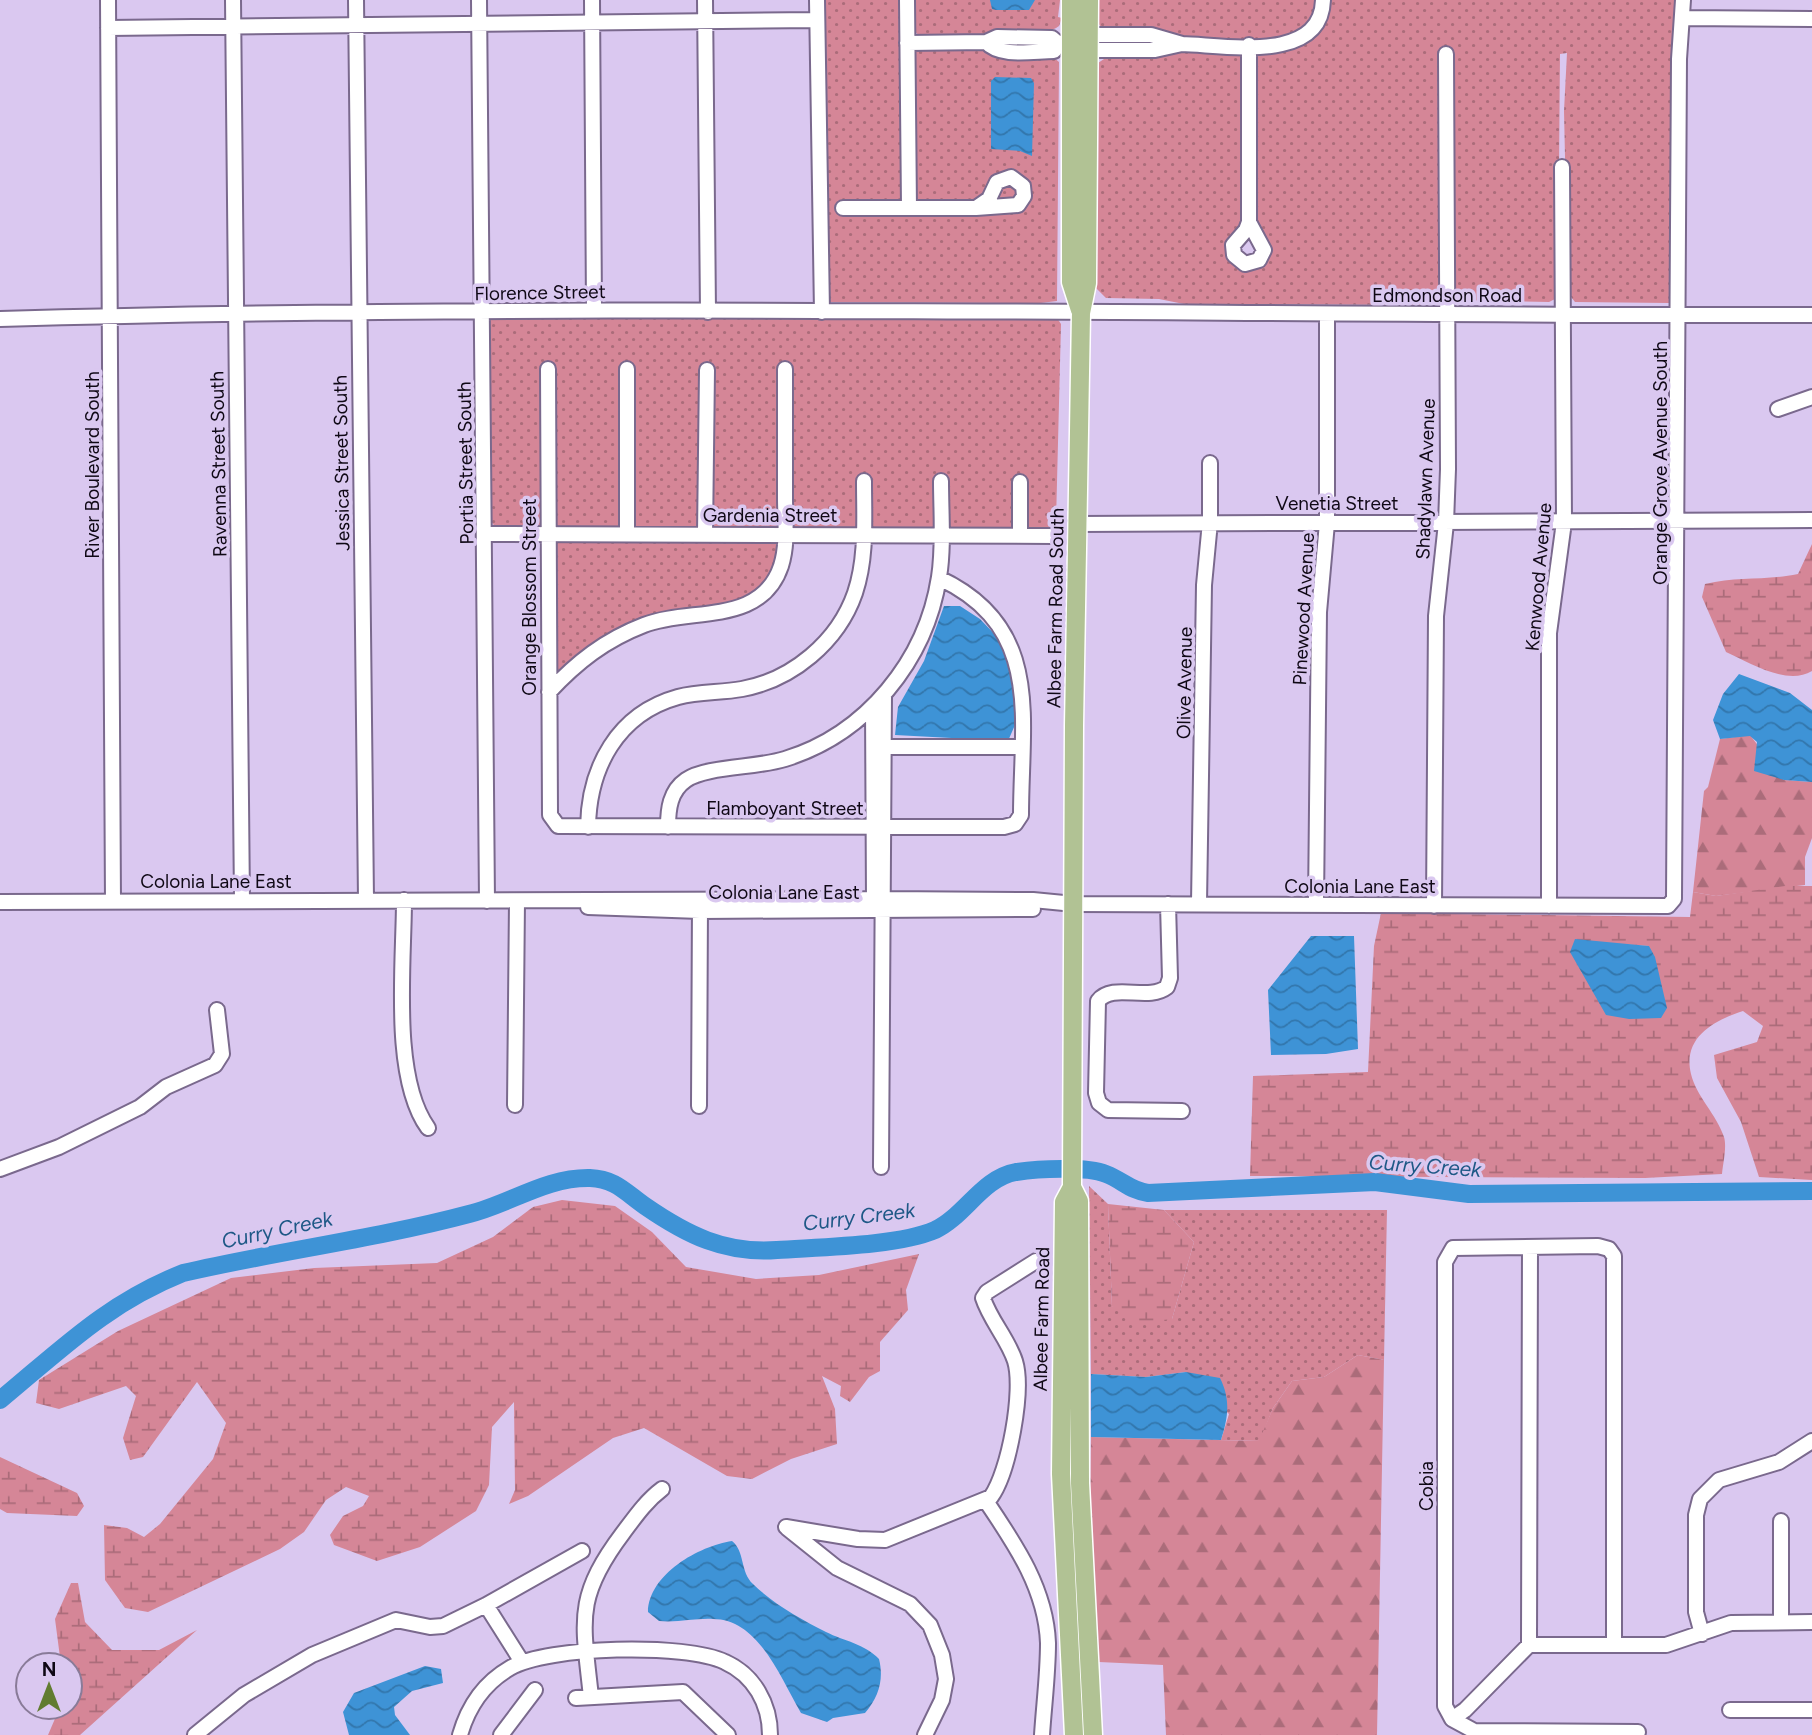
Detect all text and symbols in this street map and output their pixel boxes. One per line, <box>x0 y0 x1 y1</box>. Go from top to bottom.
street label: Florence Street <box>474 280 606 305</box>
street label: Edmondson Road <box>1372 284 1522 307</box>
street label: Orange Grove Avenue South <box>1649 341 1672 585</box>
street label: River Boulevard South <box>81 371 104 559</box>
street label: Ravenna Street South <box>205 371 232 557</box>
street label: Jessica Street South <box>328 375 355 551</box>
street label: Portia Street South <box>453 381 478 545</box>
street label: Shadylawn Avenue <box>1411 398 1440 560</box>
street label: Venetia Street <box>1276 492 1398 515</box>
street label: Orange Blossom Street <box>518 498 541 696</box>
street label: Kenwood Avenue <box>1521 502 1556 652</box>
street label: Gardenia Street <box>703 504 837 527</box>
street label: Albee Farm Road South <box>1042 508 1069 708</box>
street label: Pinewood Avenue <box>1288 532 1319 686</box>
street label: Olive Avenue <box>1172 627 1197 739</box>
street label: Flamboyant Street <box>706 797 864 820</box>
street label: Colonia Lane East <box>140 870 292 893</box>
street label: Colonia Lane East <box>1284 875 1436 898</box>
street label: Colonia Lane East <box>708 881 860 904</box>
water label: Curry Creek <box>1368 1149 1483 1182</box>
water label: Curry Creek <box>801 1197 917 1236</box>
water label: Curry Creek <box>219 1205 335 1253</box>
street label: Albee Farm Road <box>1029 1247 1054 1391</box>
street label: Cobia <box>1415 1461 1438 1511</box>
north arrow <box>14 1651 84 1721</box>
text: N <box>42 1658 56 1681</box>

